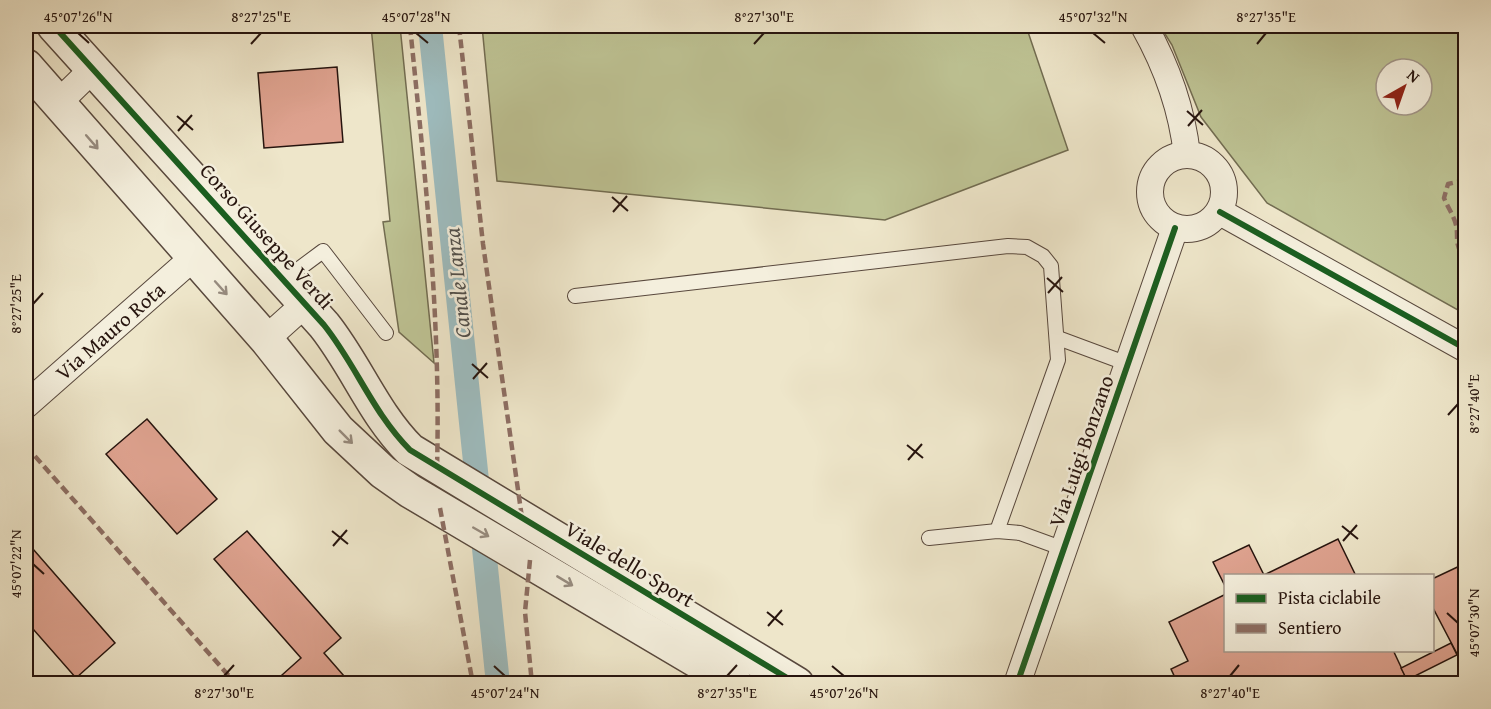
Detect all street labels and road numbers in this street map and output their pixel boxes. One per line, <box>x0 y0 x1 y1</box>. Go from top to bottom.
street label: Corso Giuseppe Verdi <box>193 156 341 316</box>
street label: Via Mauro Rota <box>48 274 172 387</box>
street label: Via Luigi Bonzano <box>1041 371 1121 531</box>
street label: Viale dello Sport <box>559 513 701 615</box>

